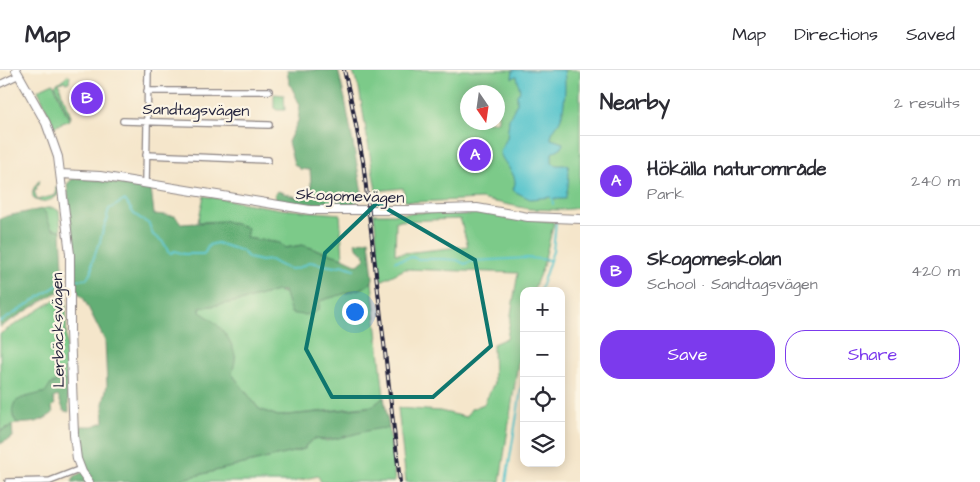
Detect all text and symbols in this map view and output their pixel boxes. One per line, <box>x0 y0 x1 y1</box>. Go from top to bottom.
text: Map <box>25 18 70 52</box>
text: Map <box>732 22 766 47</box>
text: Directions <box>794 22 878 47</box>
text: Saved <box>906 22 955 47</box>
pin: B <box>71 79 103 117</box>
north arrow <box>460 85 505 130</box>
text: Nearby <box>600 88 670 117</box>
text: 2 results <box>894 92 960 114</box>
street label: Sandtagsvägen <box>142 98 250 123</box>
pin: A <box>459 136 491 174</box>
text: Hökälla naturområde <box>647 156 826 183</box>
text: A <box>611 170 621 192</box>
text: 240 m <box>911 170 960 192</box>
street label: Skogomevägen <box>295 183 405 210</box>
text: Park <box>647 183 684 205</box>
text: Skogomeskolan <box>647 246 781 273</box>
text: B <box>610 260 622 282</box>
text: 420 m <box>911 260 960 282</box>
street label: Lerbäcksvägen <box>46 272 71 388</box>
text: School · Sandtagsvägen <box>647 273 818 295</box>
map controls <box>520 287 565 467</box>
button: + <box>520 287 565 332</box>
your location <box>342 299 368 325</box>
button: Save <box>600 330 775 379</box>
button: Share <box>785 330 960 379</box>
button: − <box>520 332 565 377</box>
button: locate <box>520 377 565 422</box>
button: layers <box>520 422 565 467</box>

